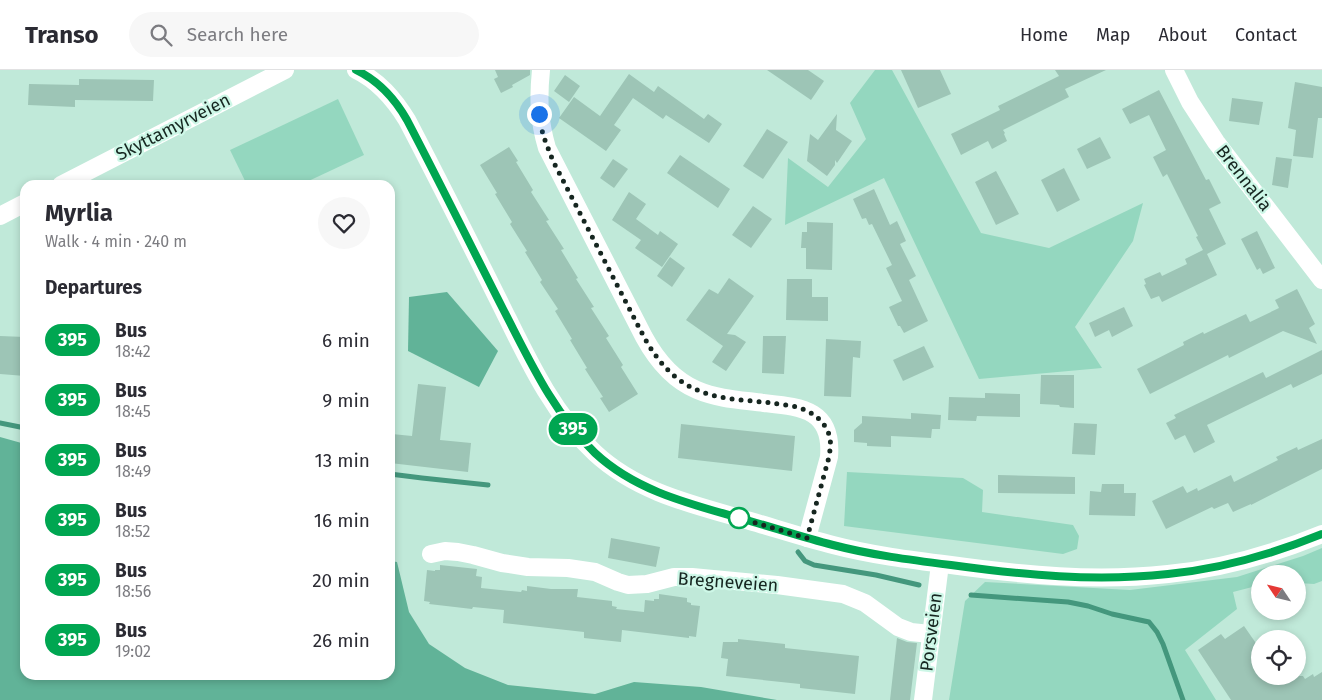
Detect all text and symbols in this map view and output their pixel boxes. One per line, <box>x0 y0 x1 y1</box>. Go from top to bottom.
search box <box>129 12 479 57</box>
text: Transo <box>25 21 99 49</box>
icon: search <box>147 21 175 49</box>
text: Search here <box>187 23 288 46</box>
text: Home <box>1020 24 1068 46</box>
text: Map <box>1096 24 1130 46</box>
text: About <box>1158 24 1207 46</box>
text: Contact <box>1235 24 1297 46</box>
street label: Skyttamyrveien <box>112 89 234 165</box>
your location <box>527 102 552 127</box>
street label: Brennalia <box>1211 140 1277 216</box>
button: heart <box>318 197 370 249</box>
text: Myrlia <box>45 199 113 227</box>
text: Walk · 4 min · 240 m <box>45 232 187 251</box>
text: Departures <box>45 276 142 299</box>
text: Bus <box>115 319 147 342</box>
text: 395 <box>58 329 87 351</box>
text: 6 min <box>322 329 370 352</box>
text: 18:42 <box>115 342 151 361</box>
text: Bus <box>115 379 147 402</box>
text: 395 <box>58 389 87 411</box>
text: 9 min <box>322 389 370 412</box>
text: 18:45 <box>115 402 151 421</box>
line badge: 395 <box>544 413 602 445</box>
text: 395 <box>559 418 587 440</box>
text: Bus <box>115 439 147 462</box>
text: 395 <box>58 449 87 471</box>
text: 13 min <box>314 449 370 472</box>
text: 18:49 <box>115 462 151 481</box>
text: Bus <box>115 499 147 522</box>
unlabelled marker <box>728 507 750 529</box>
text: 395 <box>58 509 87 531</box>
text: 16 min <box>314 509 370 532</box>
text: 18:52 <box>115 522 150 541</box>
text: Bus <box>115 559 147 582</box>
north arrow <box>1251 565 1306 620</box>
map controls <box>1251 565 1306 685</box>
street label: Bregneveien <box>677 568 779 596</box>
text: 395 <box>58 569 87 591</box>
text: 20 min <box>312 569 370 592</box>
text: 18:56 <box>115 582 151 601</box>
street label: Porsveien <box>915 591 947 673</box>
text: Bus <box>115 619 147 642</box>
text: 395 <box>58 629 87 651</box>
text: 26 min <box>313 629 370 652</box>
button: locate <box>1251 630 1306 685</box>
text: 19:02 <box>115 642 151 661</box>

